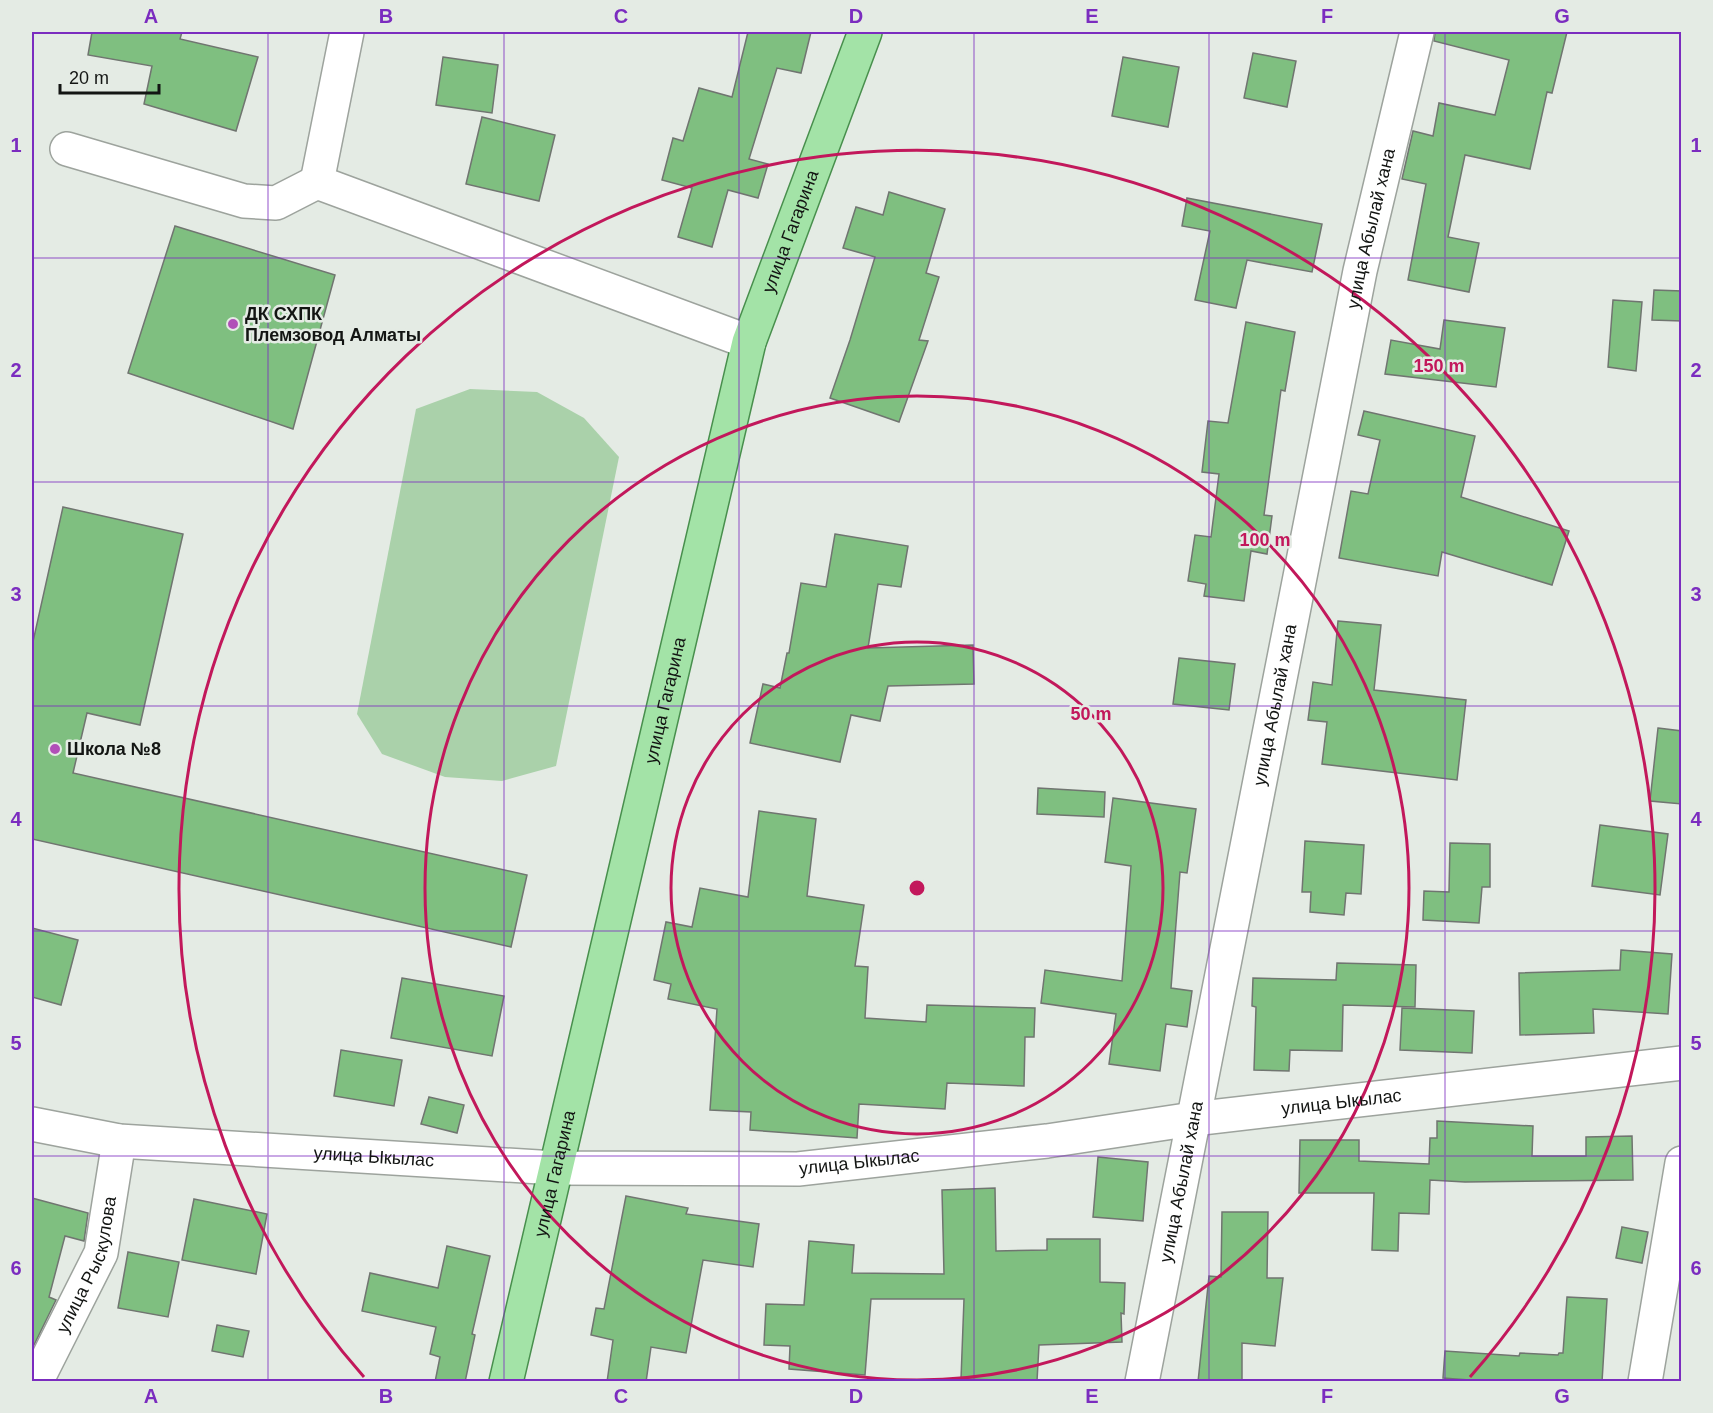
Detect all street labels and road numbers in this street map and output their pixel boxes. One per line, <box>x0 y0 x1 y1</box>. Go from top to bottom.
street label: улица Абылай хана <box>1343 145 1399 310</box>
street label: улица Гагарина <box>758 166 823 296</box>
street label: улица Абылай хана <box>1249 621 1301 787</box>
street label: улица Гагарина <box>641 634 690 766</box>
street label: улица Ыкылас <box>1280 1085 1402 1119</box>
street label: улица Абылай хана <box>1156 1098 1207 1264</box>
street label: улица Гагарина <box>530 1107 579 1239</box>
street label: улица Ыкылас <box>313 1143 435 1170</box>
street label: улица Ыкылас <box>798 1145 920 1179</box>
street label: улица Рыскулова <box>52 1194 120 1336</box>

